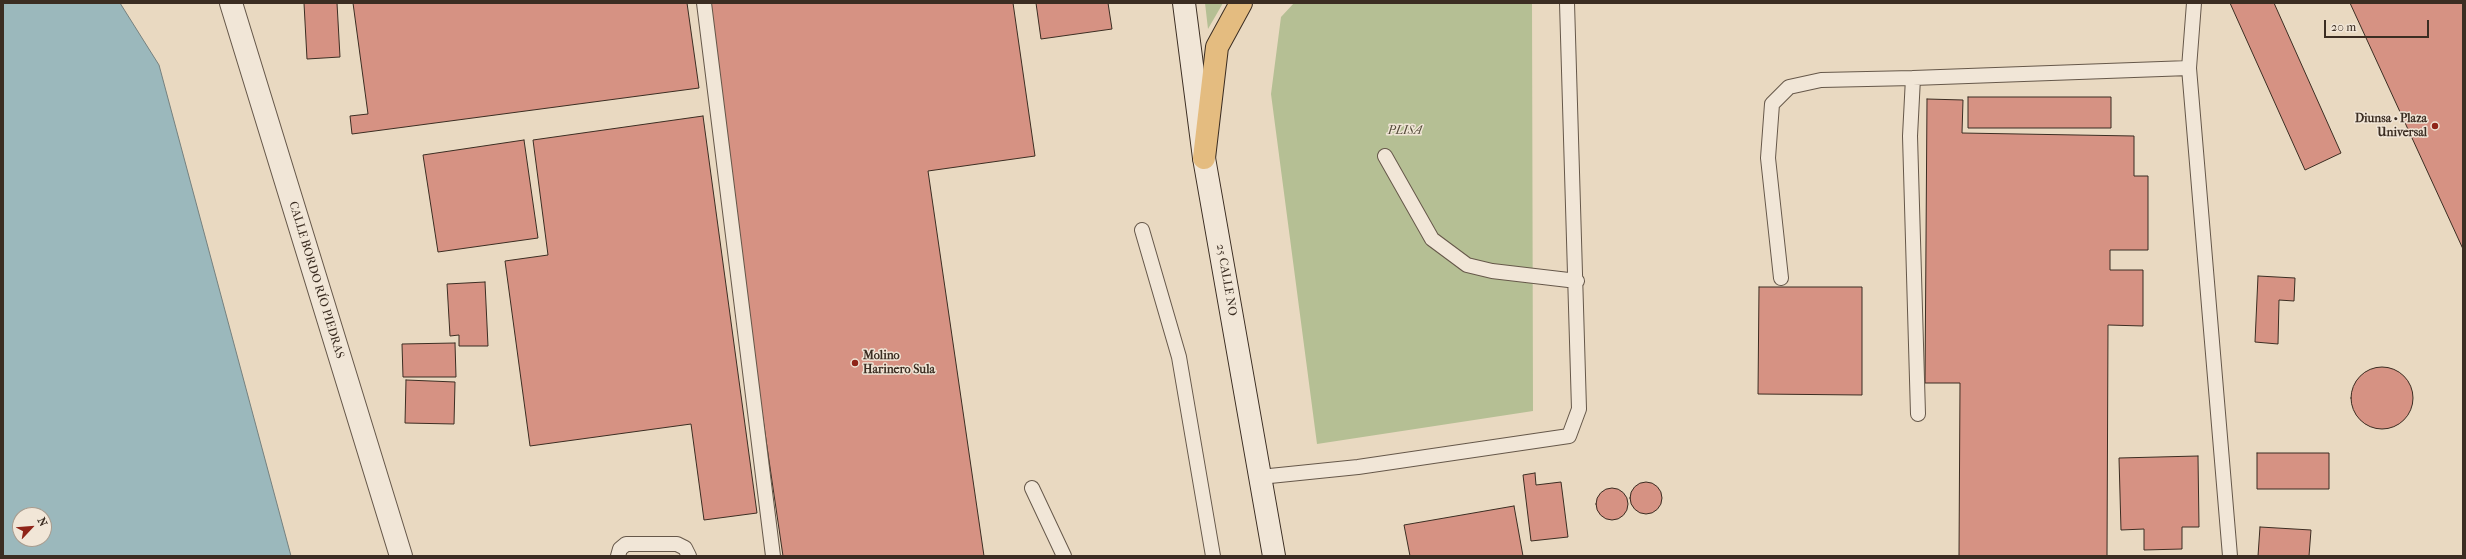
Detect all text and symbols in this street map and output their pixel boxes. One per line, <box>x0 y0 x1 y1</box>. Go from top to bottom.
scale bar <box>2326 12 2431 38</box>
text: 20 m <box>2331 20 2356 34</box>
place label: Diunsa • Plaza Universal <box>2355 112 2427 140</box>
marker: Diunsa • Plaza Universal <box>2430 121 2440 131</box>
park label: PLISA <box>1388 124 1422 138</box>
street label: CALLE BORDO RÍO PIEDRAS <box>285 200 347 360</box>
street label: 25 CALLE NO <box>1213 243 1239 317</box>
place label: Molino Harinero Sula <box>863 349 935 377</box>
marker: Molino Harinero Sula <box>850 358 860 368</box>
north arrow <box>12 507 52 547</box>
text: N <box>35 515 50 529</box>

